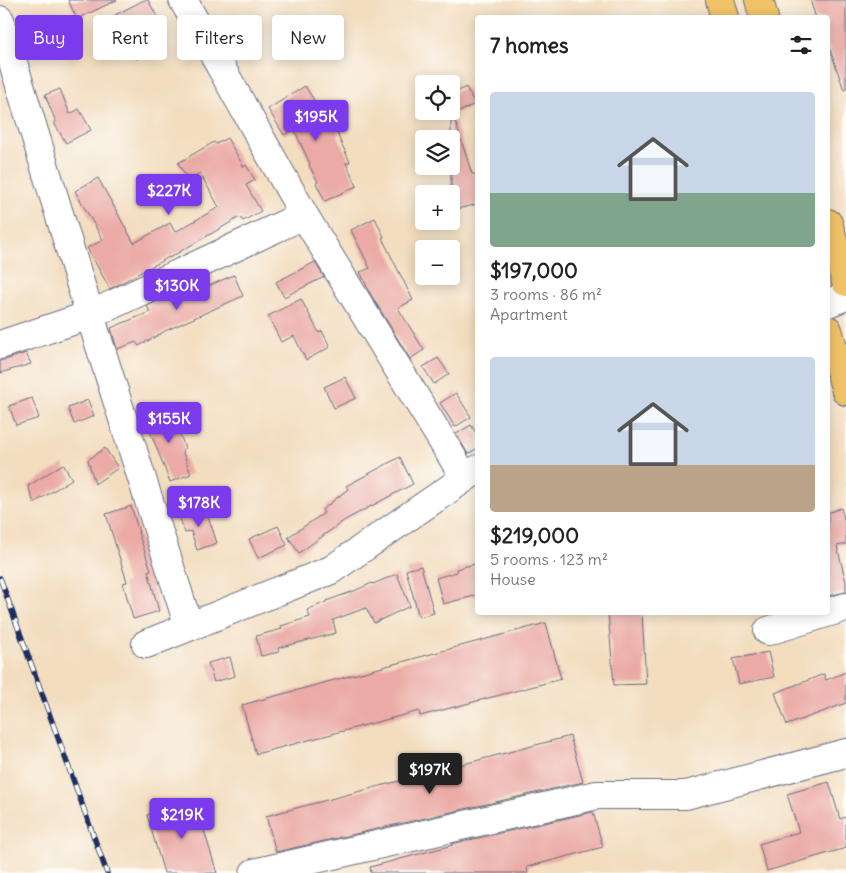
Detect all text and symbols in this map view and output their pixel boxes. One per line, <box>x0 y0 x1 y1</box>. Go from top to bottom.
chip: Buy <box>15 15 83 60</box>
chip: Rent <box>93 15 167 60</box>
chip: Filters <box>177 15 262 60</box>
chip: New <box>272 15 344 60</box>
icon: filters <box>787 31 815 59</box>
text: 7 homes <box>490 32 569 59</box>
map controls <box>415 75 460 285</box>
button: locate <box>415 75 460 120</box>
pin: $195K <box>281 100 351 142</box>
text: $195K <box>294 106 338 126</box>
icon: home <box>608 124 698 214</box>
button: layers <box>415 130 460 175</box>
pin: $227K <box>134 174 204 216</box>
text: $227K <box>147 180 191 200</box>
button: + <box>415 185 460 230</box>
button: − <box>415 240 460 285</box>
text: $197,000 <box>490 257 578 284</box>
pin: $130K <box>142 268 212 311</box>
text: $130K <box>155 275 199 295</box>
text: 3 rooms · 86 m² <box>490 284 602 304</box>
text: Apartment <box>490 304 568 324</box>
icon: home <box>608 389 698 479</box>
pin: $155K <box>134 402 204 444</box>
text: $155K <box>147 408 191 428</box>
pin: $178K <box>164 486 234 528</box>
text: $178K <box>178 492 220 512</box>
text: $219,000 <box>490 522 579 549</box>
text: 5 rooms · 123 m² <box>490 549 608 569</box>
text: House <box>490 569 536 589</box>
pin: $197K <box>395 752 465 795</box>
text: $197K <box>409 759 451 779</box>
pin: $219K <box>147 798 217 840</box>
text: $219K <box>160 804 204 824</box>

